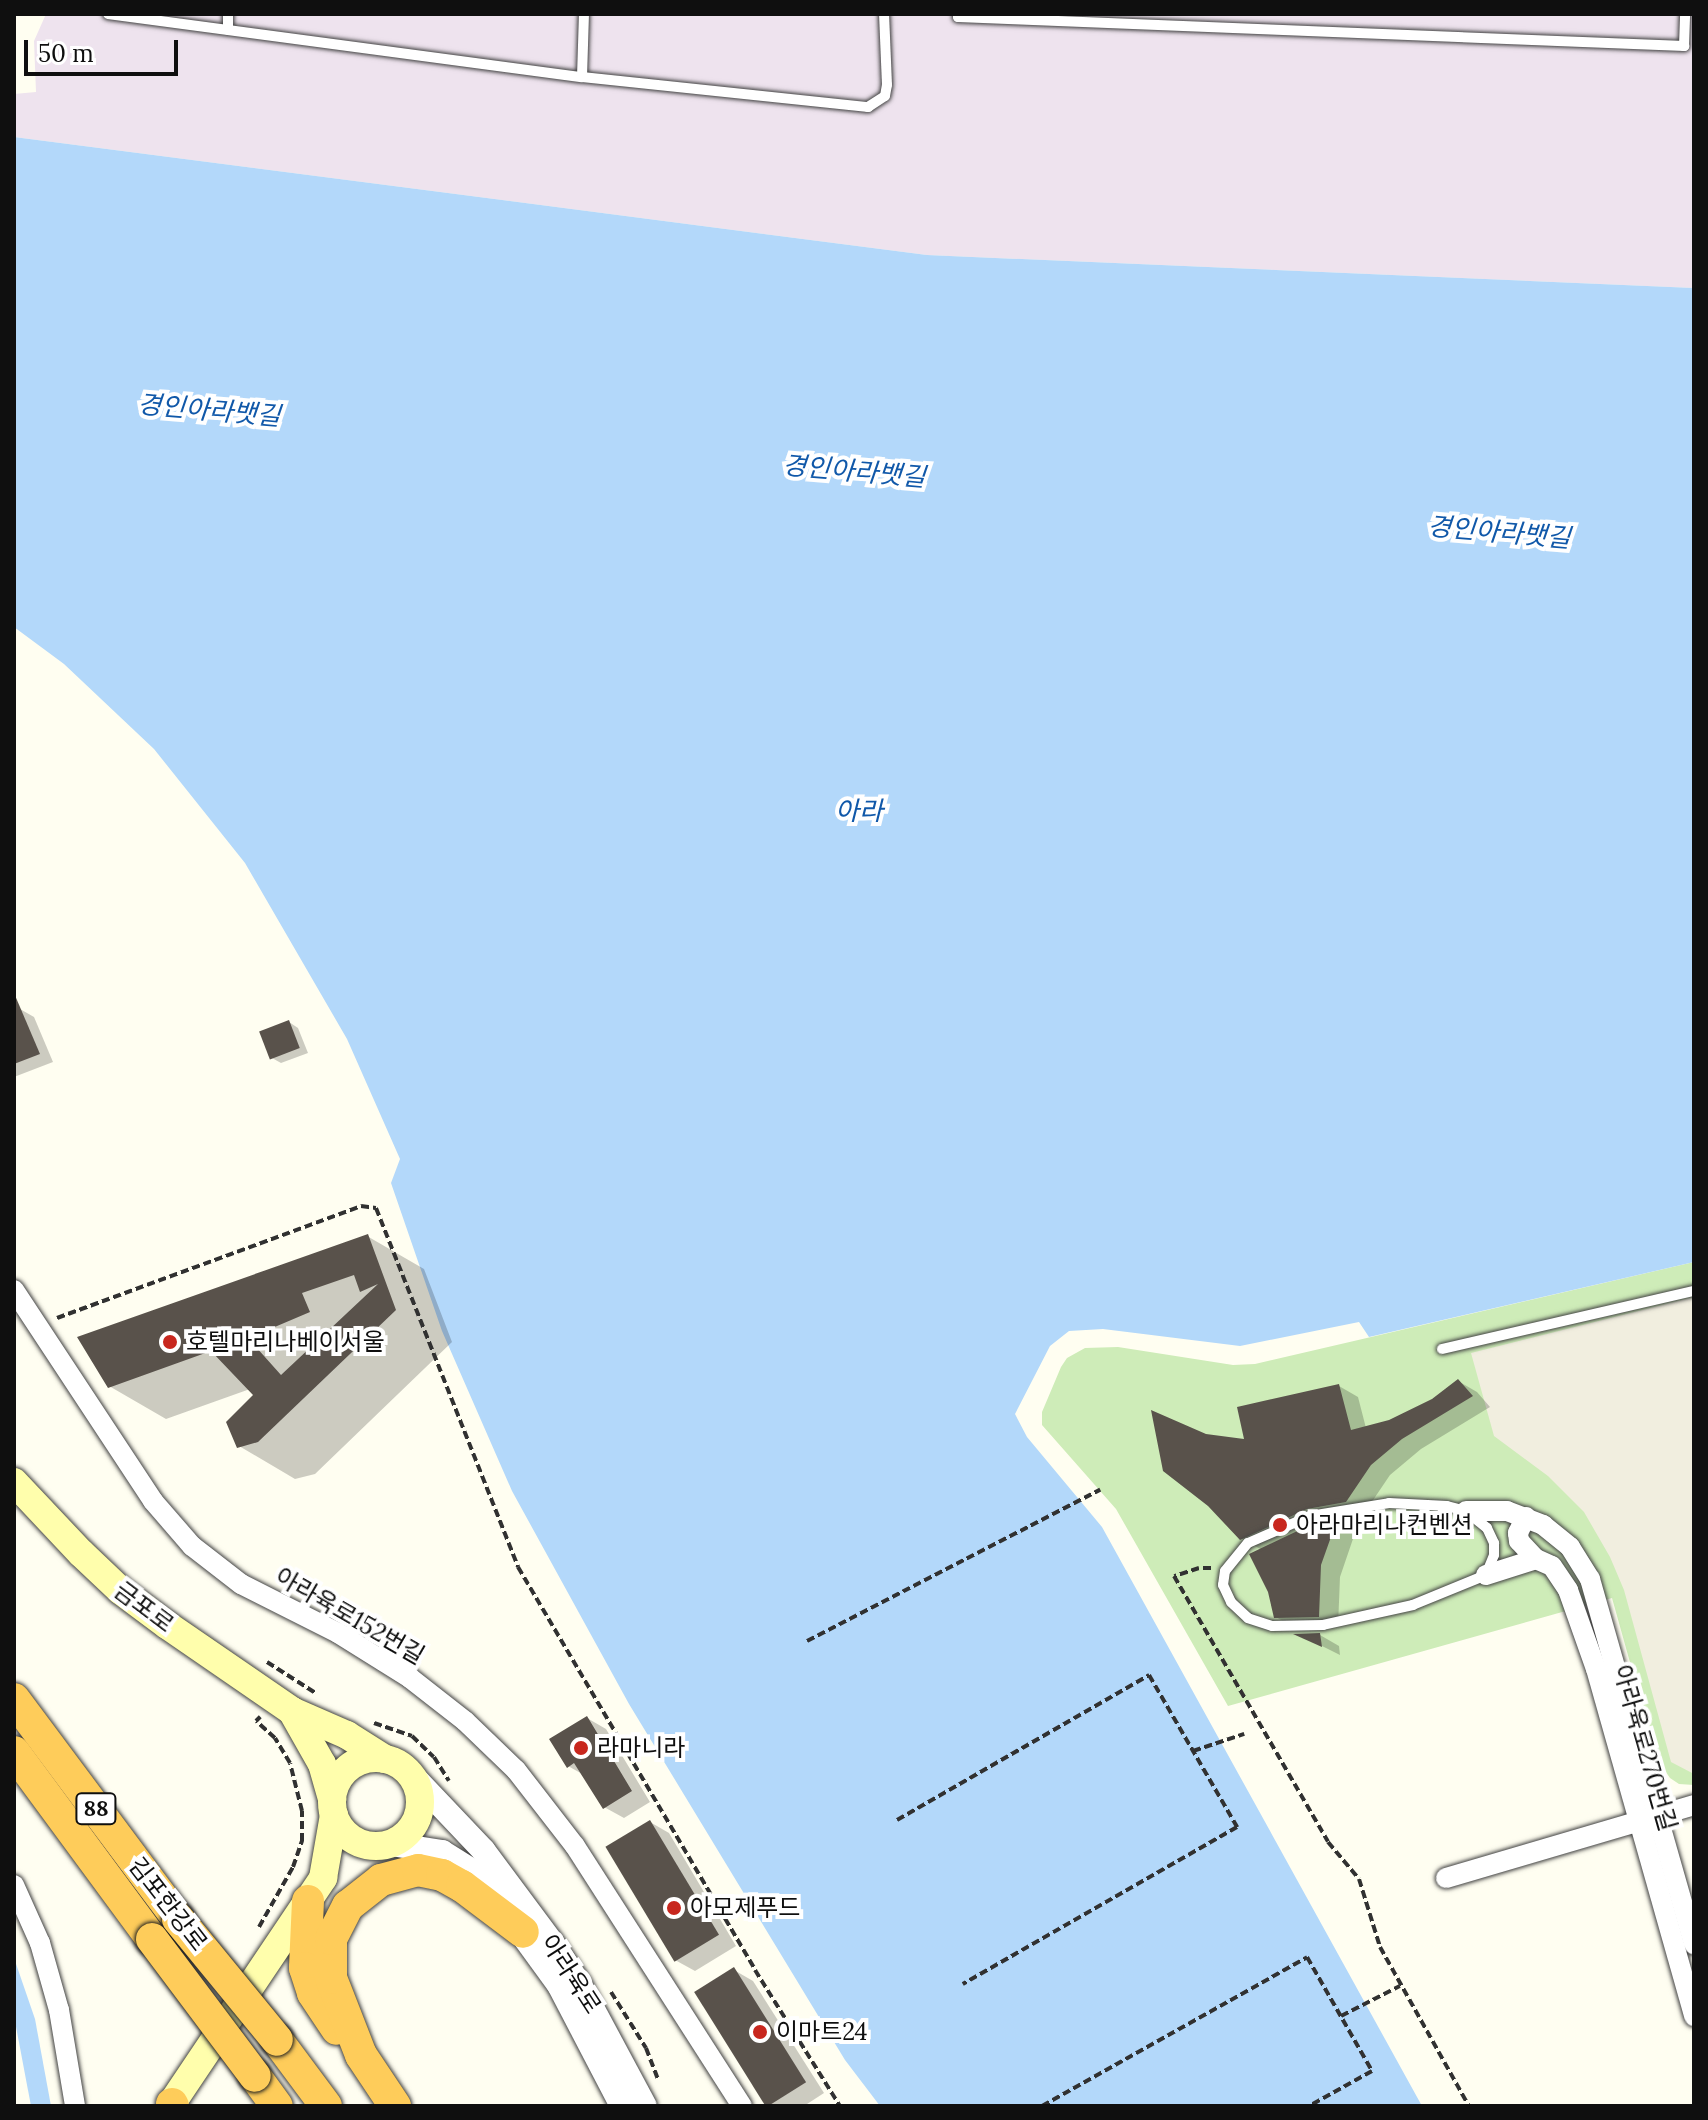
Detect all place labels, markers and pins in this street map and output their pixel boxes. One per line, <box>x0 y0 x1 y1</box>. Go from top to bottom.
place label: 호텔마리나베이서울 <box>186 1328 385 1356</box>
marker: 호텔마리나베이서울 <box>161 1333 179 1351</box>
place label: 아라마리나컨벤션 <box>1296 1511 1473 1539</box>
marker: 아라마리나컨벤션 <box>1271 1516 1289 1534</box>
place label: 라마니라 <box>597 1734 685 1762</box>
marker: 라마니라 <box>572 1739 590 1757</box>
place label: 아모제푸드 <box>690 1894 800 1922</box>
marker: 아모제푸드 <box>665 1899 683 1917</box>
place label: 이마트24 <box>776 2018 868 2046</box>
marker: 이마트24 <box>751 2023 769 2041</box>

